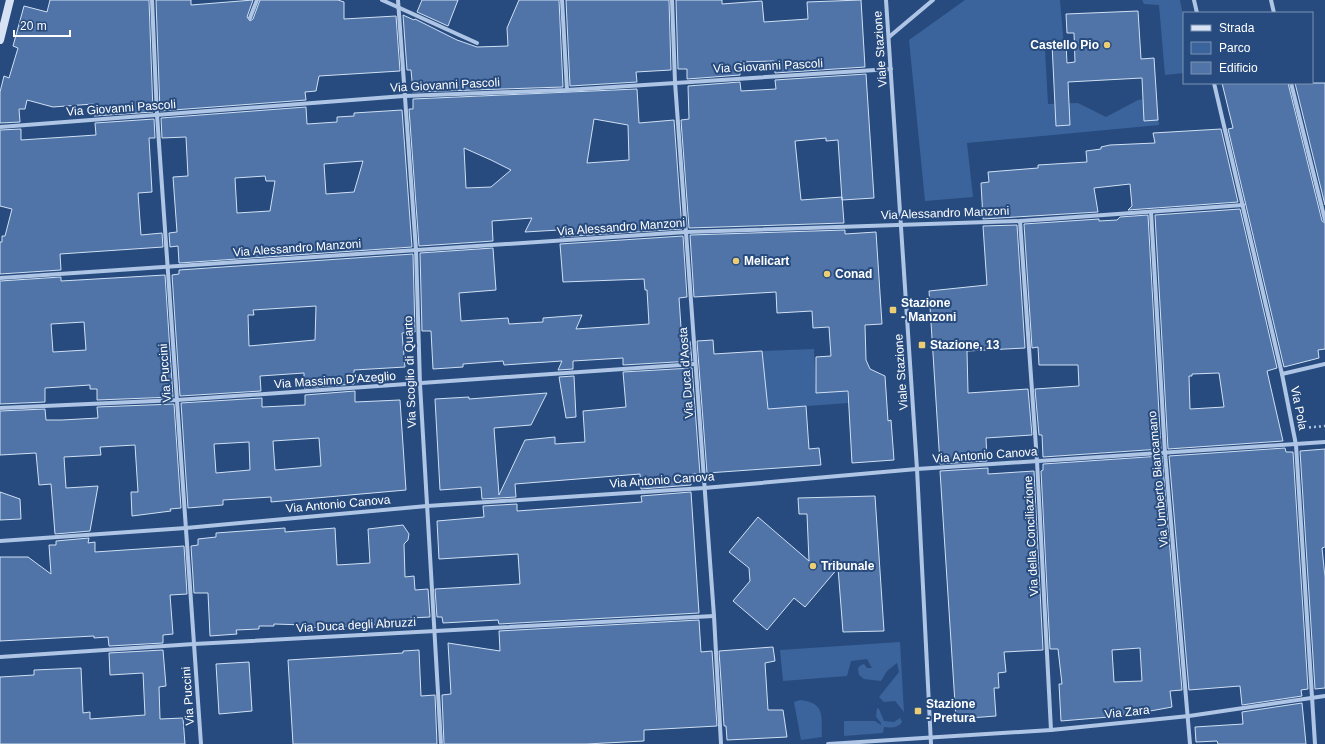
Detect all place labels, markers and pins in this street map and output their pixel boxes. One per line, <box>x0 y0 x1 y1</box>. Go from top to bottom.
place label: Castello Pio <box>1030 38 1099 52</box>
marker: Castello Pio <box>1102 40 1112 50</box>
place label: Melicart <box>744 254 789 268</box>
marker: Melicart <box>731 256 741 266</box>
place label: Conad <box>835 267 872 281</box>
marker: Conad <box>822 269 832 279</box>
place label: Stazione - Manzoni <box>901 296 956 324</box>
marker: Stazione - Manzoni <box>888 305 898 315</box>
place label: Stazione, 13 <box>930 338 1000 352</box>
marker: Stazione, 13 <box>917 340 927 350</box>
place label: Tribunale <box>821 559 875 573</box>
marker: Tribunale <box>808 561 818 571</box>
place label: Stazione - Pretura <box>926 697 976 725</box>
marker: Stazione - Pretura <box>913 706 923 716</box>

